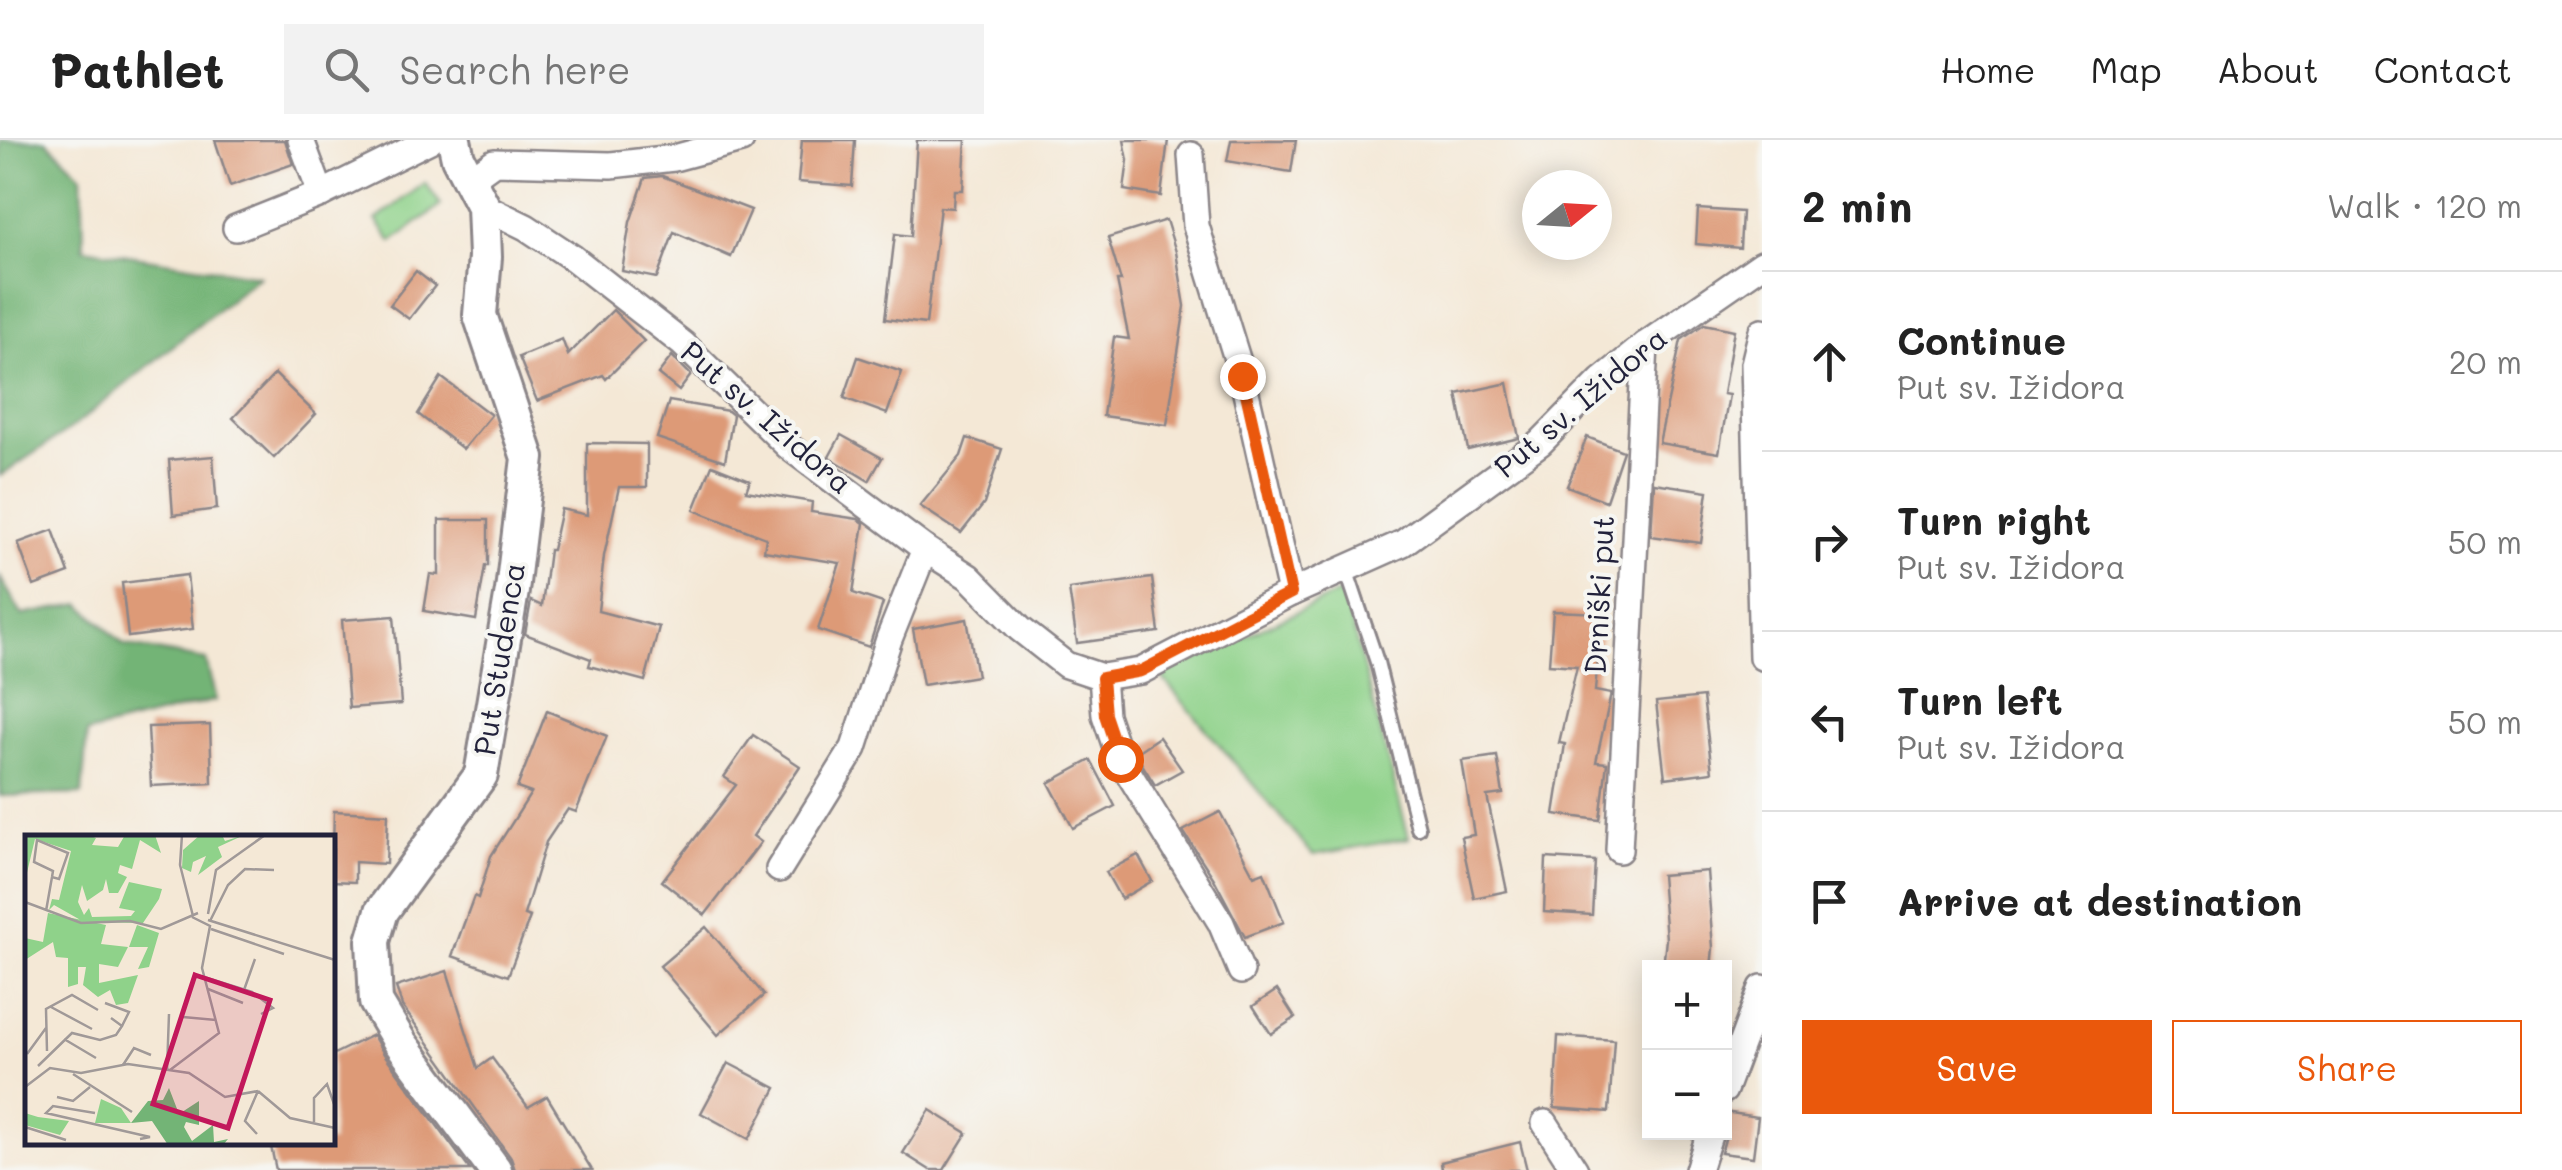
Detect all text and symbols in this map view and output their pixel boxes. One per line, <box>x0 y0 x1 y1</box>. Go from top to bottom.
search box <box>284 24 984 114</box>
text: Pathlet <box>50 38 224 100</box>
icon: search <box>319 42 374 97</box>
text: Search here <box>399 44 631 94</box>
text: Home <box>1940 46 2036 92</box>
text: Map <box>2091 46 2162 92</box>
text: About <box>2217 46 2319 92</box>
text: Contact <box>2374 46 2512 92</box>
north arrow <box>1522 170 1612 260</box>
text: 2 min <box>1802 178 1912 233</box>
text: Walk · 120 m <box>2327 184 2522 226</box>
text: Continue <box>1897 315 2066 365</box>
street label: Put sv. Ižidora <box>1485 317 1675 486</box>
street label: Put sv. Ižidora <box>673 331 861 502</box>
icon: ahead <box>1802 334 1857 389</box>
text: 20 m <box>2449 340 2522 382</box>
route end <box>1220 354 1266 400</box>
text: Put sv. Ižidora <box>1897 365 2126 407</box>
text: Turn right <box>1897 495 2091 545</box>
icon: right <box>1802 514 1857 569</box>
street label: Drniški put <box>1574 515 1622 675</box>
text: 50 m <box>2448 520 2522 562</box>
text: Put sv. Ižidora <box>1897 545 2126 587</box>
street label: Put Studenca <box>463 559 533 758</box>
text: Turn left <box>1897 675 2063 725</box>
icon: left <box>1802 694 1857 749</box>
text: 50 m <box>2448 700 2522 742</box>
text: Put sv. Ižidora <box>1897 725 2126 767</box>
route start <box>1098 737 1144 783</box>
inset map <box>25 835 335 1145</box>
icon: arrive <box>1802 874 1857 929</box>
text: Arrive at destination <box>1897 876 2302 926</box>
map controls <box>1642 960 1732 1140</box>
button: + <box>1642 960 1732 1050</box>
button: Save <box>1802 1020 2152 1114</box>
button: Share <box>2172 1020 2522 1114</box>
button: − <box>1642 1050 1732 1140</box>

